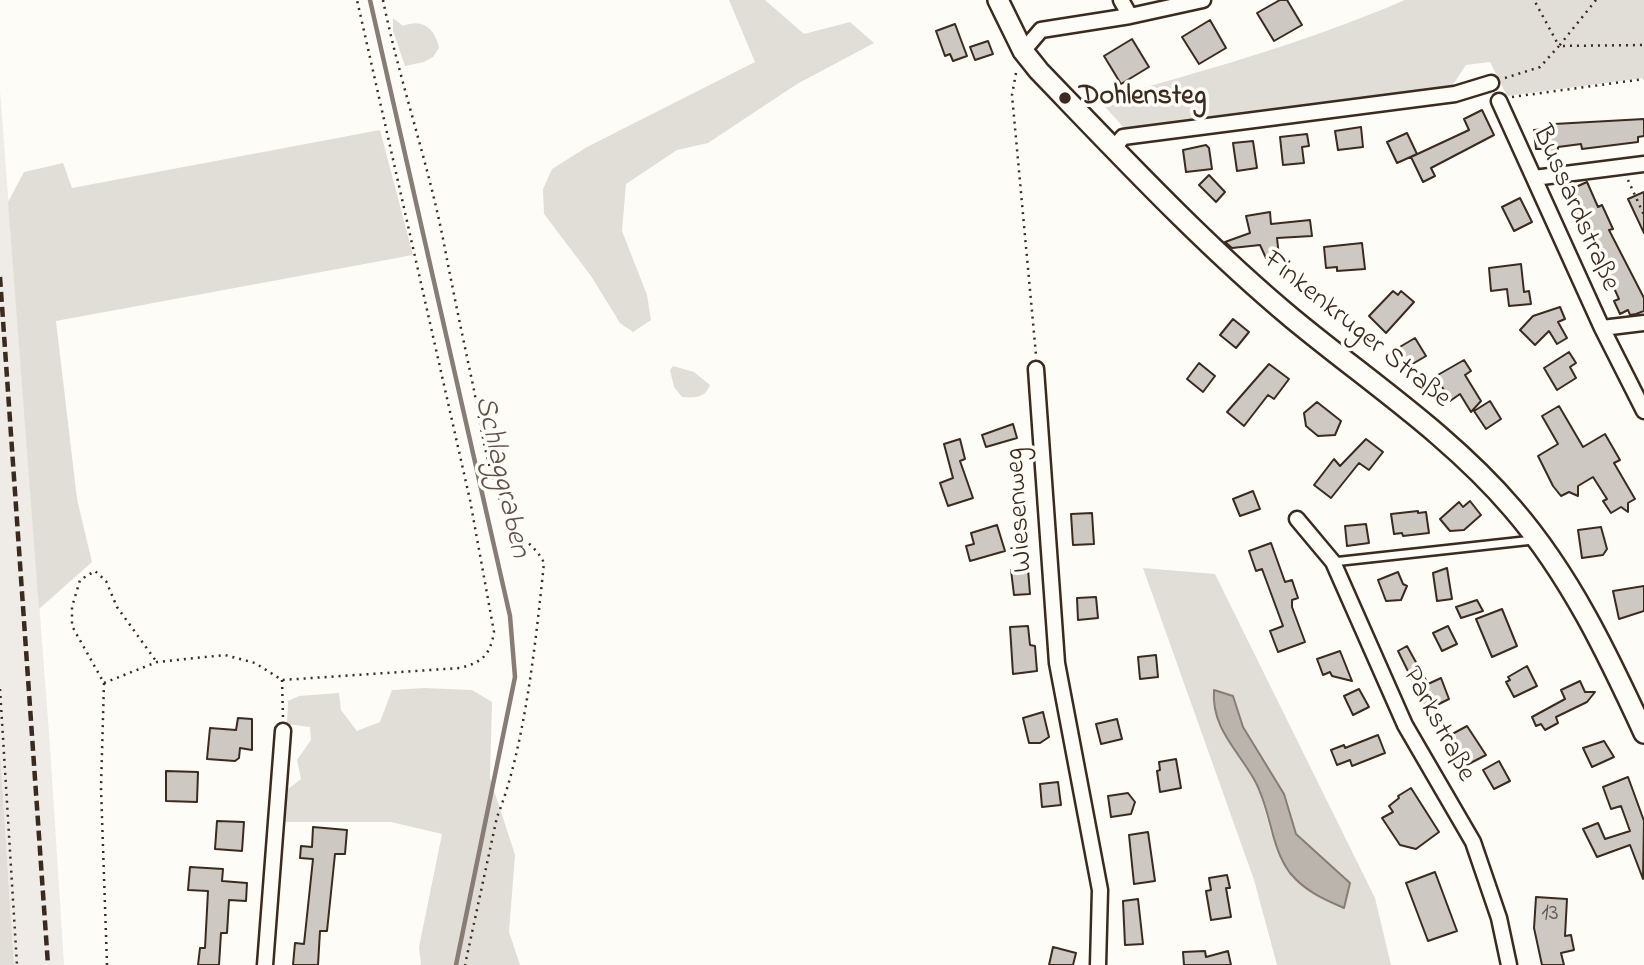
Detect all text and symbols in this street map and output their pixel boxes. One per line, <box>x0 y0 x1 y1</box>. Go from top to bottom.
place label: Dohlensteg <box>1079 81 1206 115</box>
marker: Dohlensteg <box>1057 90 1073 106</box>
street label: Bussardstraße <box>1523 121 1625 297</box>
street label: Finkenkruger Straße <box>1255 245 1457 417</box>
water label: Schlaggraben <box>464 393 536 561</box>
street label: Wiesenweg <box>1000 447 1042 573</box>
street label: Parkstraße <box>1393 662 1481 788</box>
house number: 13 <box>1541 901 1559 929</box>

